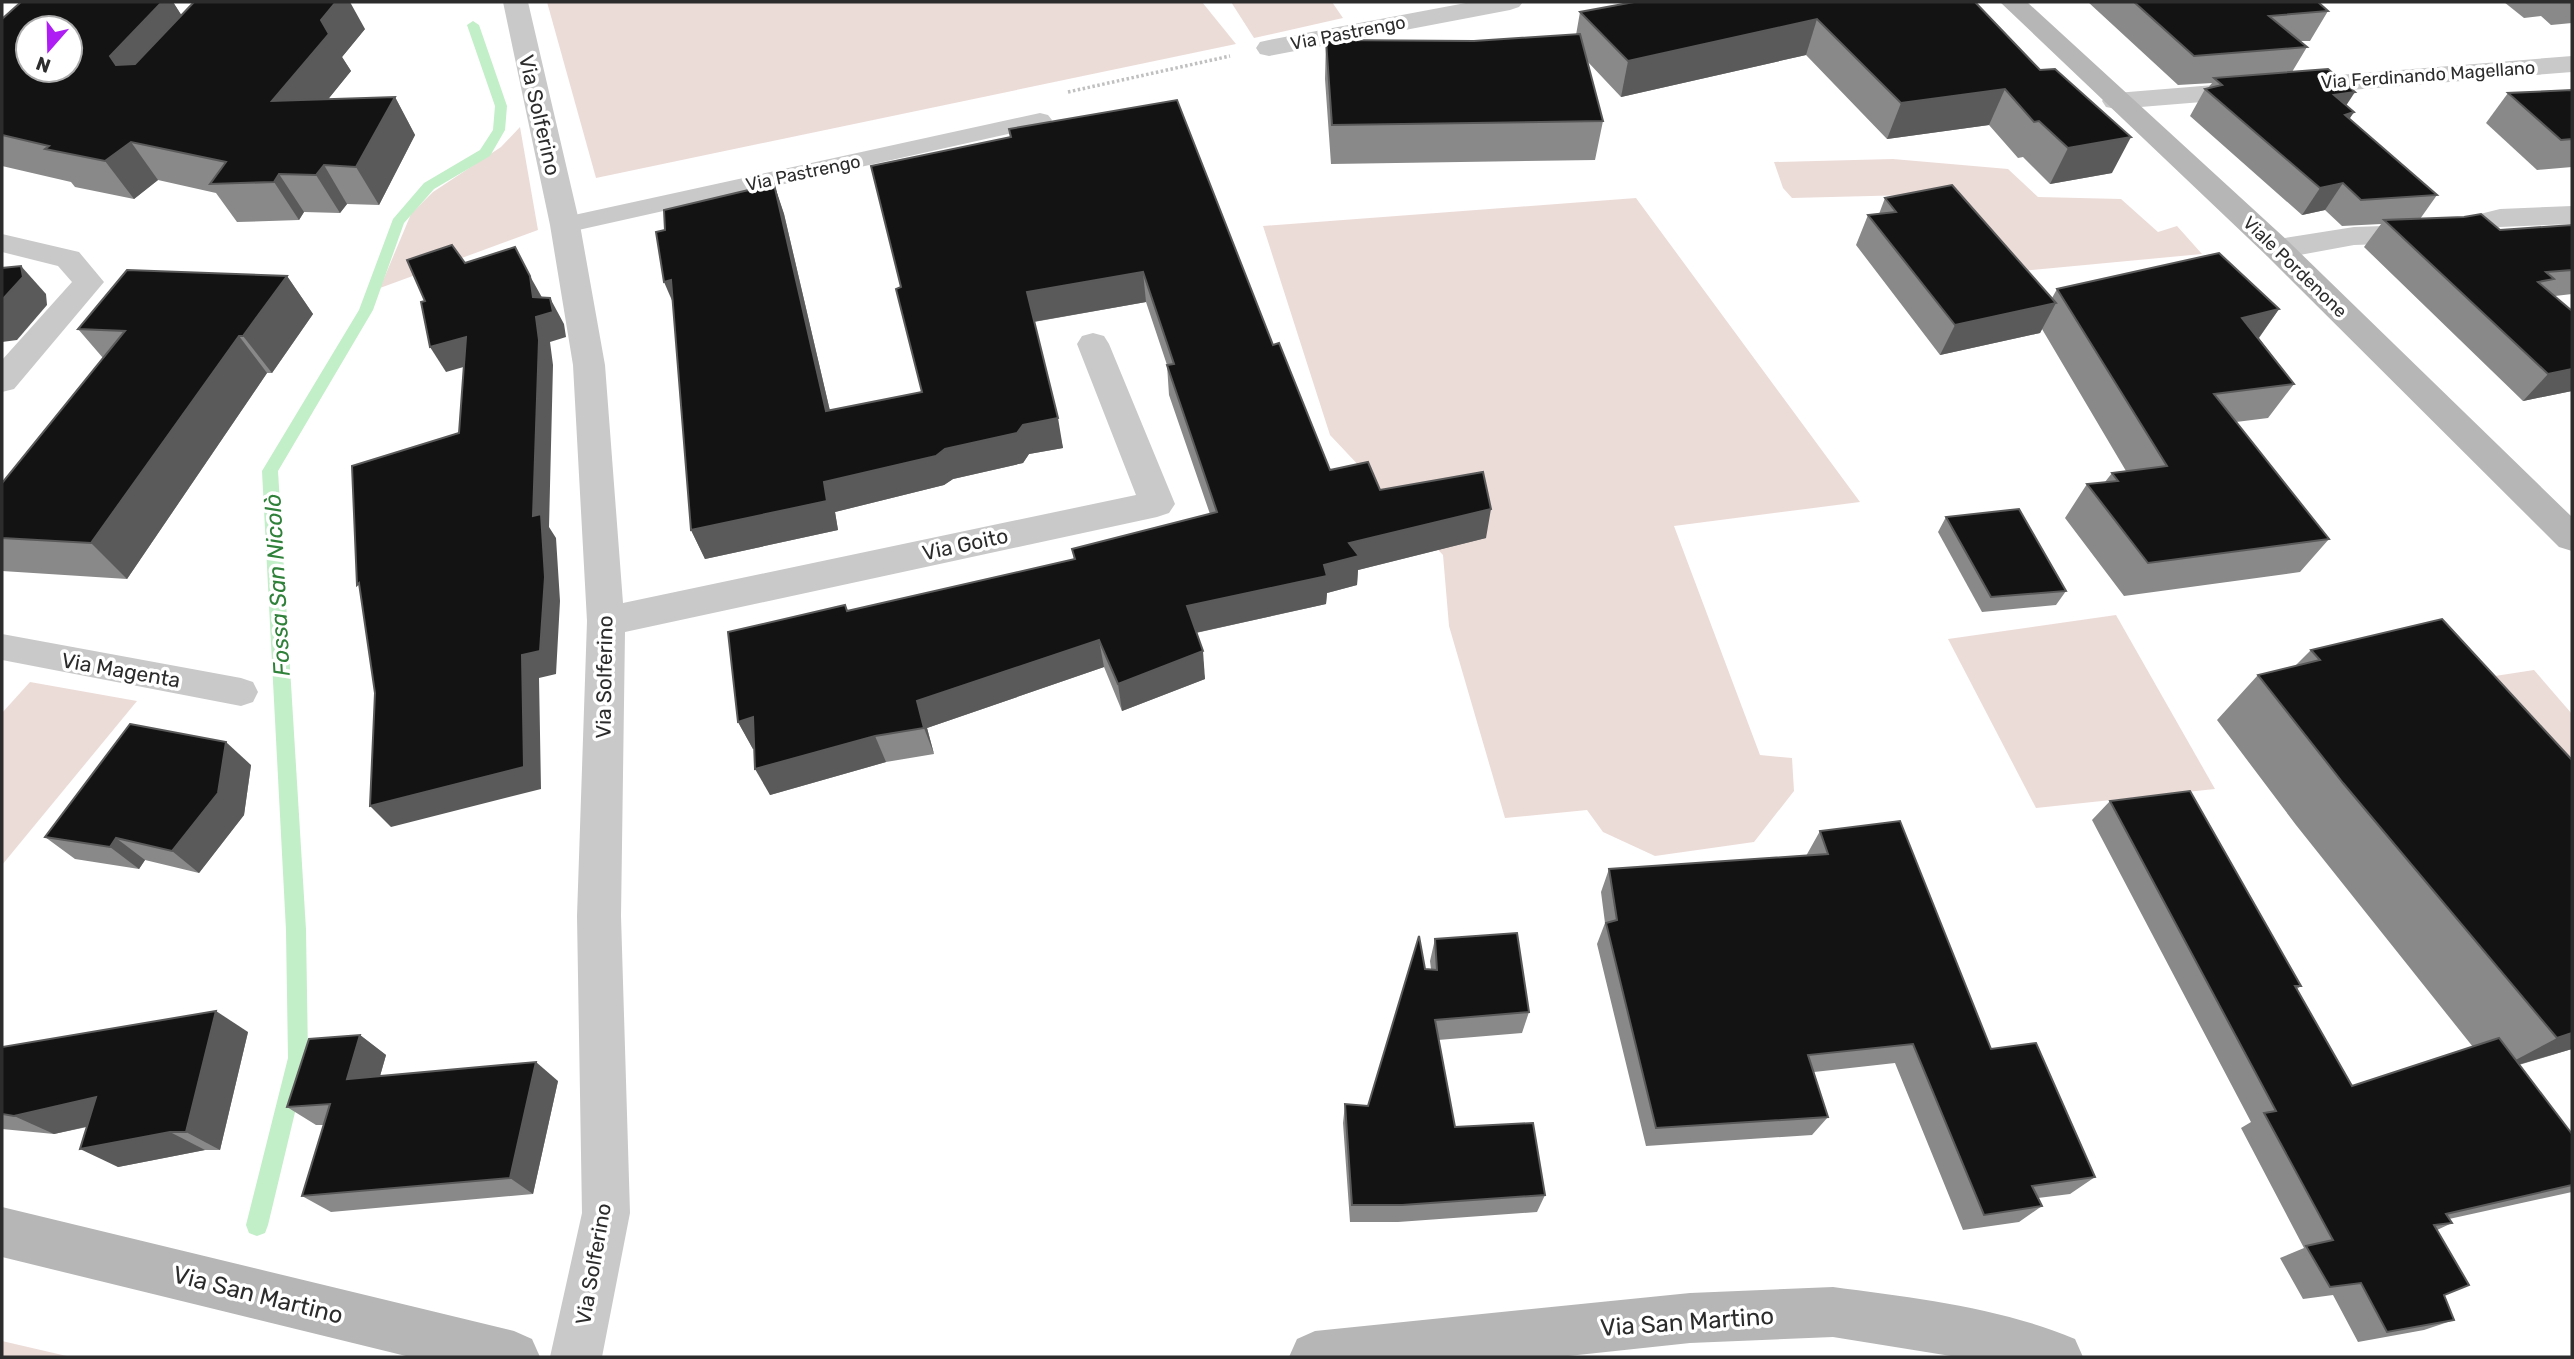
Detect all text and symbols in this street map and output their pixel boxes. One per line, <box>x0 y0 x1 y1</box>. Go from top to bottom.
street label: Via Pastrengo <box>1289 11 1407 55</box>
north arrow <box>14 14 84 84</box>
text: N <box>33 51 54 78</box>
street label: Via Solferino <box>514 52 566 178</box>
street label: Via Ferdinando Magellano <box>2320 57 2536 93</box>
street label: Via Pastrengo <box>744 150 862 196</box>
street label: Viale Pordenone <box>2238 212 2352 322</box>
water label: Fossa San Nicolò <box>258 493 296 677</box>
street label: Via Goito <box>920 523 1010 565</box>
street label: Via Solferino <box>590 615 618 739</box>
street label: Via Magenta <box>60 647 182 693</box>
street label: Via Solferino <box>570 1201 616 1327</box>
street label: Via San Martino <box>170 1260 346 1330</box>
street label: Via San Martino <box>1599 1302 1775 1342</box>

